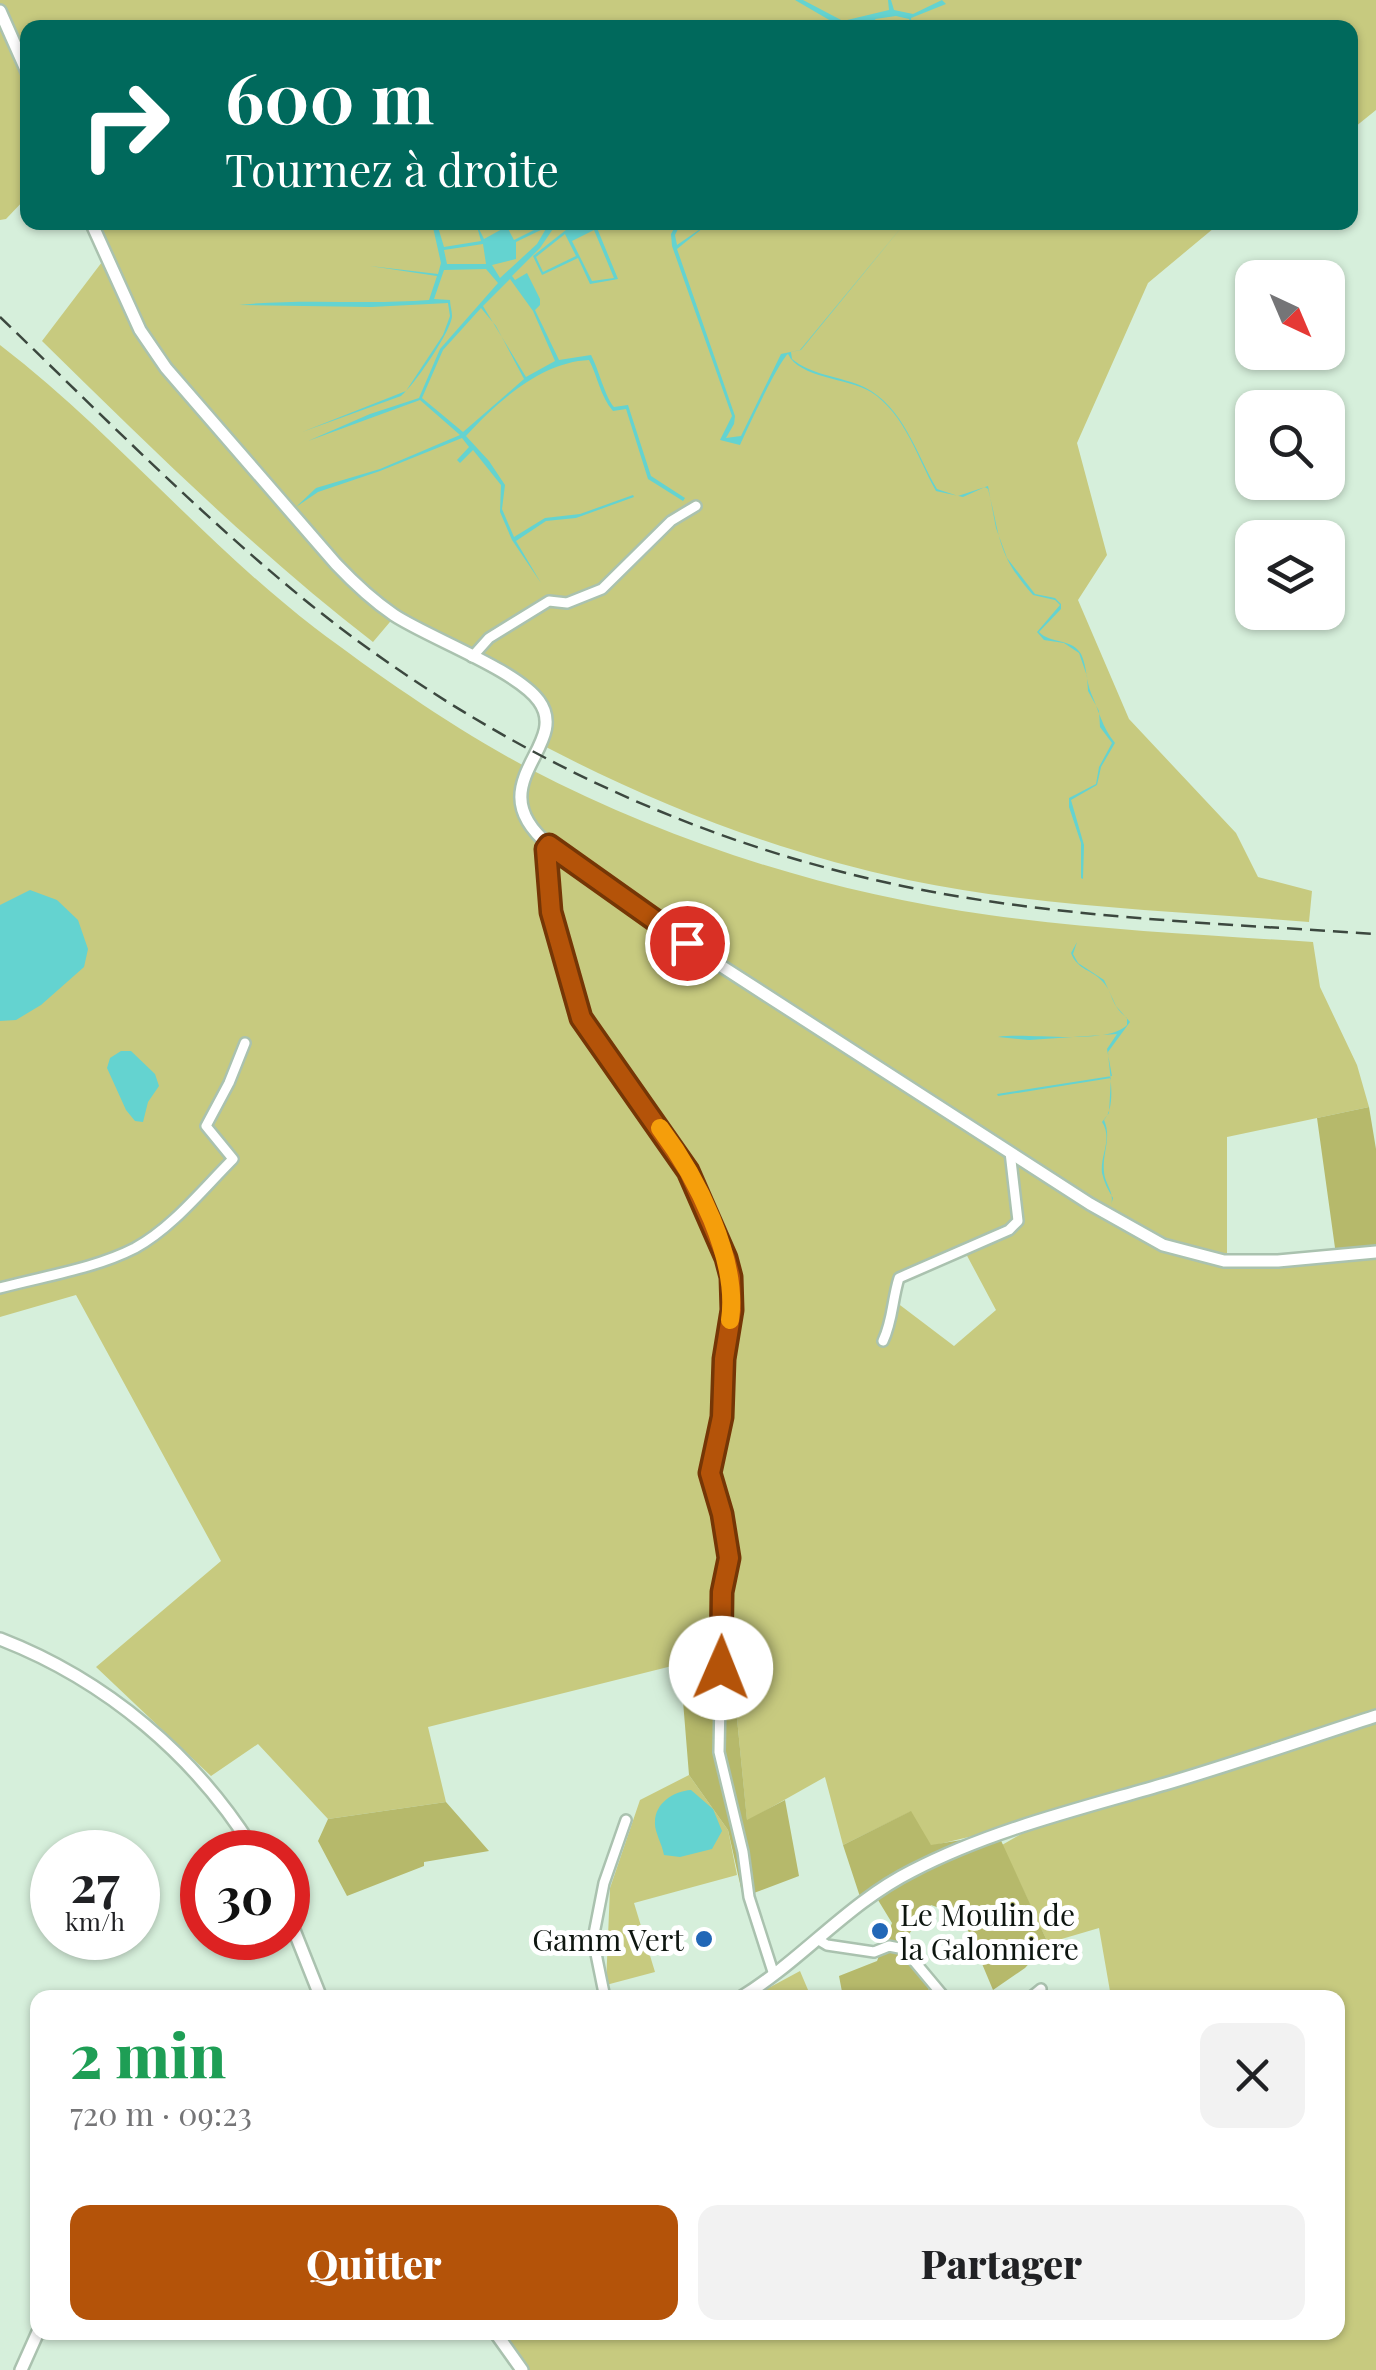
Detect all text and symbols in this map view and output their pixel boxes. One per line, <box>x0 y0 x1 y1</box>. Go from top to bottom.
text: 600 m <box>225 48 434 142</box>
icon: right <box>60 60 190 190</box>
text: Tournez à droite <box>225 138 559 198</box>
north arrow <box>1235 260 1345 370</box>
map controls <box>1235 260 1345 630</box>
button: search <box>1235 390 1345 500</box>
button: layers <box>1235 520 1345 630</box>
pin <box>645 901 730 986</box>
icon: arrive <box>660 916 715 971</box>
position arrow <box>669 1616 773 1720</box>
speed limit sign: 30 <box>180 1830 310 1960</box>
text: 27 <box>71 1849 119 1916</box>
place label: Le Moulin de la Galonniere <box>900 1894 1079 1968</box>
text: km/h <box>65 1904 125 1937</box>
place label: Gamm Vert <box>532 1919 684 1959</box>
marker: Le Moulin de la Galonniere <box>869 1920 891 1942</box>
marker: Gamm Vert <box>693 1928 715 1950</box>
text: 2 min <box>70 2013 226 2093</box>
button: close <box>1200 2023 1305 2128</box>
text: 720 m · 09:23 <box>70 2091 252 2134</box>
button: Quitter <box>70 2205 678 2320</box>
button: Partager <box>698 2205 1305 2320</box>

